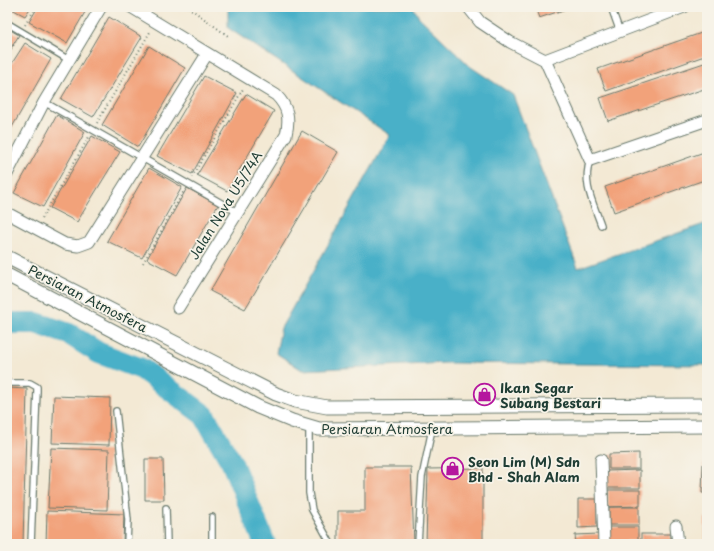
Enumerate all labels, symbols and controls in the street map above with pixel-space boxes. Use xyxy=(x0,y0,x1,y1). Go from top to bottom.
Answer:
street label: Jalan Nova U5/74A xyxy=(184,147,266,263)
street label: Persiaran Atmosfera xyxy=(25,260,151,336)
place label: Ikan Segar Subang Bestari xyxy=(500,378,601,412)
shop icon: Ikan Segar Subang Bestari xyxy=(471,381,497,407)
street label: Persiaran Atmosfera xyxy=(321,419,453,438)
place label: Seon Lim (M) Sdn Bhd - Shah Alam xyxy=(468,452,580,486)
shop icon: Seon Lim (M) Sdn Bhd - Shah Alam xyxy=(439,455,465,481)

